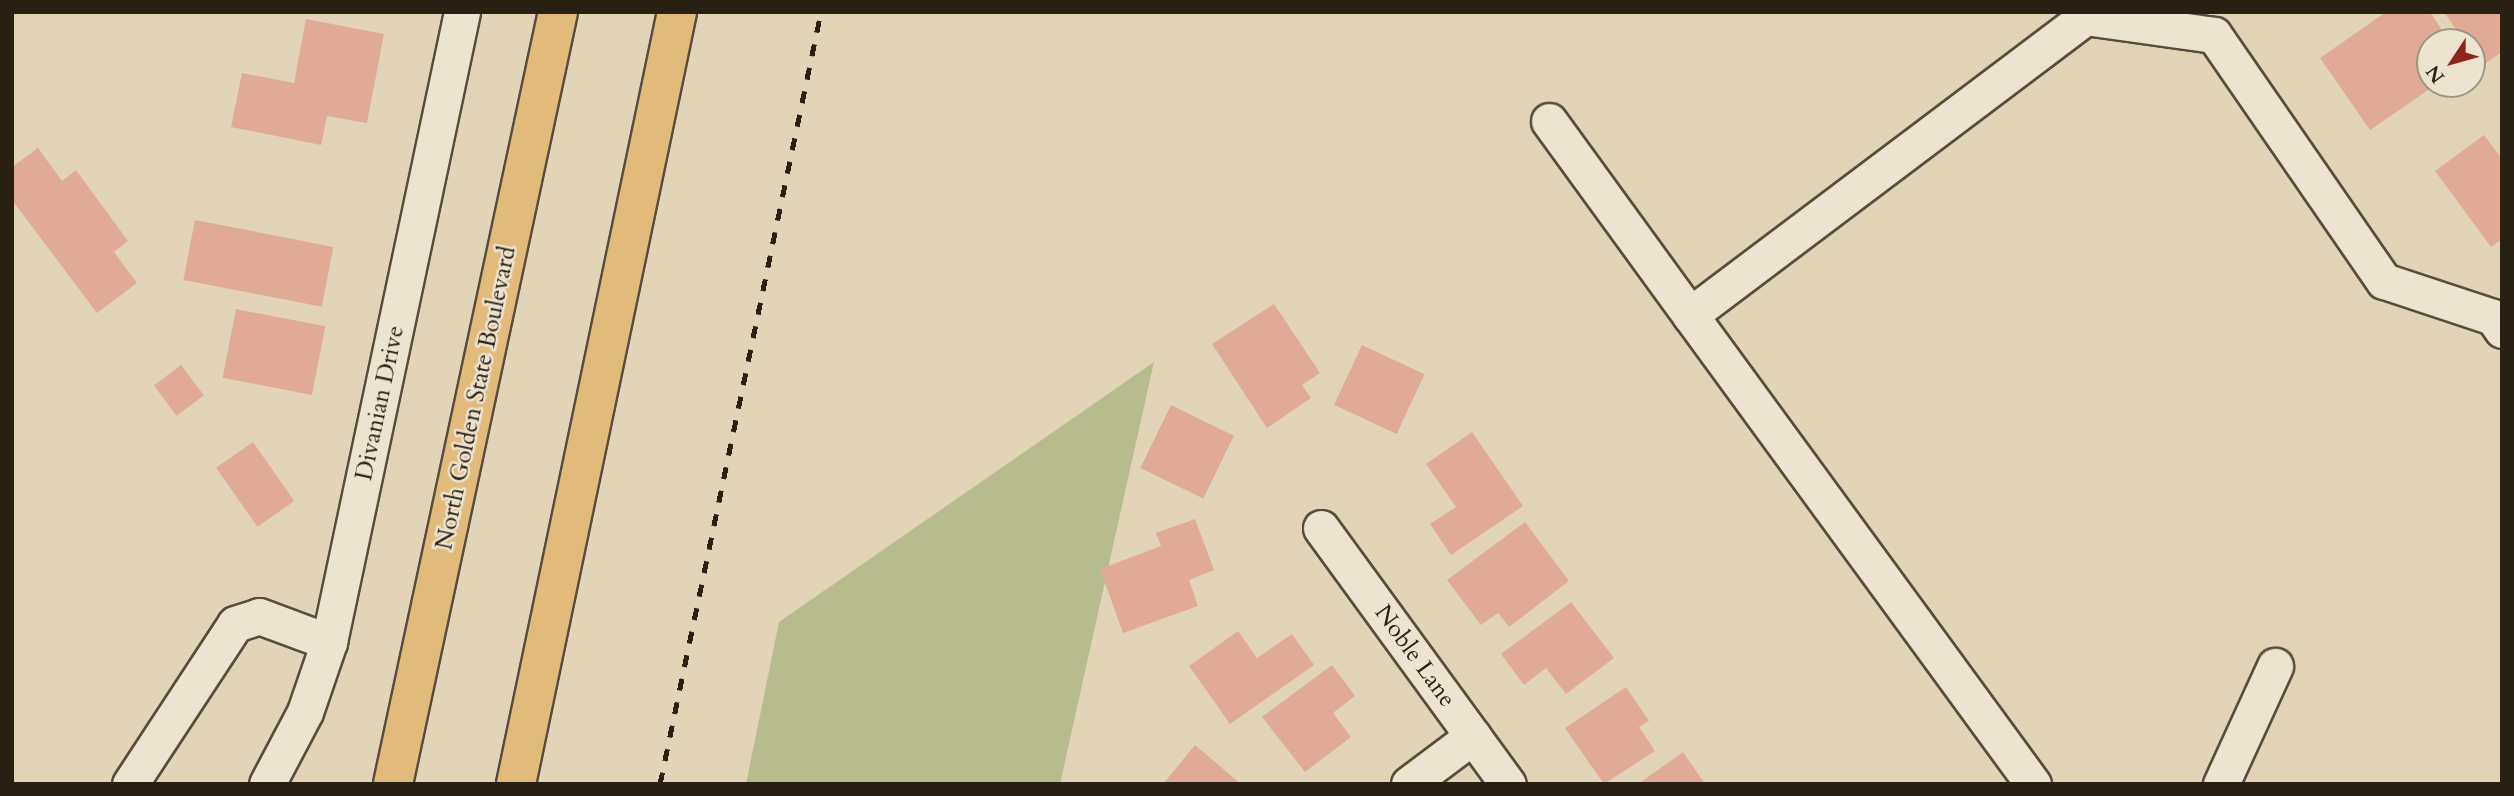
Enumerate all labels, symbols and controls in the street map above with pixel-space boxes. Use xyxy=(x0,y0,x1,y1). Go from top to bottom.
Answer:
north arrow xyxy=(2416,28,2486,98)
text: N xyxy=(2420,60,2451,88)
street label: North Golden State Boulevard xyxy=(430,244,522,552)
street label: Divanian Drive xyxy=(350,323,410,483)
street label: Noble Lane xyxy=(1368,599,1462,713)

